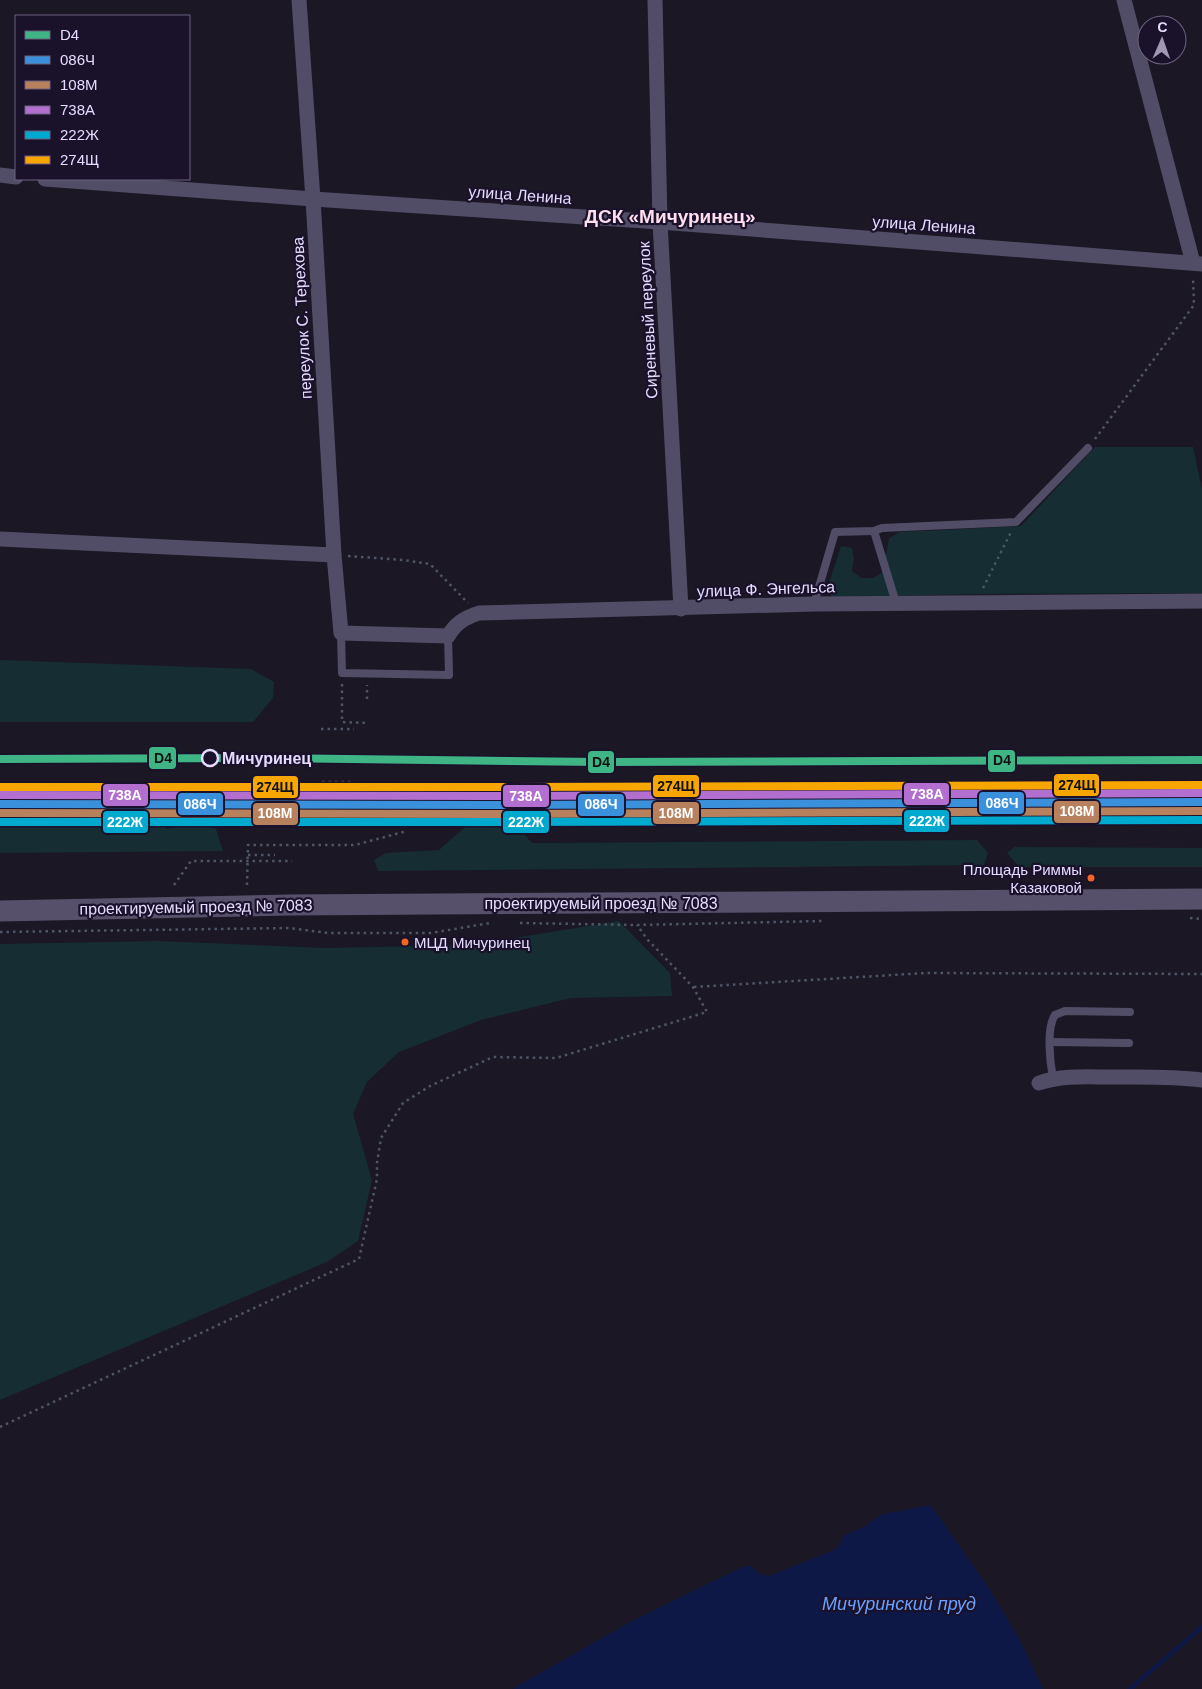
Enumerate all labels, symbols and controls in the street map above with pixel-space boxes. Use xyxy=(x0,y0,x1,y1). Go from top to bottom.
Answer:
legend xyxy=(15,15,190,180)
north arrow xyxy=(1137,15,1187,65)
text: С xyxy=(1157,19,1168,35)
text: D4 xyxy=(60,26,79,43)
text: 086Ч xyxy=(60,51,95,68)
text: 108М xyxy=(60,76,98,93)
text: 738А xyxy=(60,101,95,118)
text: 222Ж xyxy=(60,126,99,143)
text: 274Щ xyxy=(60,151,99,168)
street label: улица Ленина xyxy=(468,183,572,207)
district label: ДСК «Мичуринец» xyxy=(584,206,756,227)
street label: улица Ленина xyxy=(872,213,976,237)
street label: переулок С. Терехова xyxy=(289,236,315,399)
street label: Сиреневый переулок xyxy=(635,240,661,399)
street label: улица Ф. Энгельса xyxy=(697,578,835,600)
line badge: D4 xyxy=(148,746,177,770)
marker: Мичуринец xyxy=(201,749,219,767)
line badge: D4 xyxy=(987,749,1016,773)
text: D4 xyxy=(154,750,172,766)
place label: Мичуринец xyxy=(222,750,311,767)
line badge: D4 xyxy=(587,750,615,774)
text: D4 xyxy=(993,752,1011,768)
text: D4 xyxy=(592,754,610,770)
line badge: 274Щ xyxy=(1053,773,1100,797)
line badge: 274Щ xyxy=(652,774,700,798)
line badge: 274Щ xyxy=(252,775,299,799)
text: 274Щ xyxy=(1058,777,1097,793)
text: 274Щ xyxy=(657,778,696,794)
text: 274Щ xyxy=(256,779,295,795)
line badge: 738А xyxy=(903,782,950,806)
line badge: 738А xyxy=(102,783,149,807)
line badge: 738А xyxy=(502,784,550,808)
text: 738А xyxy=(910,786,944,802)
text: 738А xyxy=(108,787,142,803)
text: 738А xyxy=(509,788,543,804)
line badge: 086Ч xyxy=(978,791,1025,815)
line badge: 086Ч xyxy=(177,792,224,816)
line badge: 086Ч xyxy=(577,793,625,817)
text: 086Ч xyxy=(985,795,1019,811)
text: 086Ч xyxy=(183,796,217,812)
text: 086Ч xyxy=(584,796,618,812)
line badge: 108М xyxy=(1053,800,1100,824)
line badge: 108М xyxy=(652,801,700,825)
line badge: 108М xyxy=(252,802,299,826)
text: 108М xyxy=(1059,803,1095,819)
text: 108М xyxy=(257,805,293,821)
text: 108М xyxy=(658,805,694,821)
line badge: 222Ж xyxy=(903,809,950,833)
line badge: 222Ж xyxy=(102,810,149,834)
line badge: 222Ж xyxy=(502,810,550,834)
text: 222Ж xyxy=(909,813,945,829)
text: 222Ж xyxy=(107,814,143,830)
text: 222Ж xyxy=(508,814,544,830)
place label: Площадь Риммы Казаковой xyxy=(963,861,1082,896)
marker: Площадь Риммы Казаковой xyxy=(1086,873,1096,883)
street label: проектируемый проезд № 7083 xyxy=(484,895,718,912)
street label: проектируемый проезд № 7083 xyxy=(79,896,313,918)
place label: МЦД Мичуринец xyxy=(414,934,530,951)
marker: МЦД Мичуринец xyxy=(400,937,410,947)
water label: Мичуринский пруд xyxy=(822,1594,976,1614)

